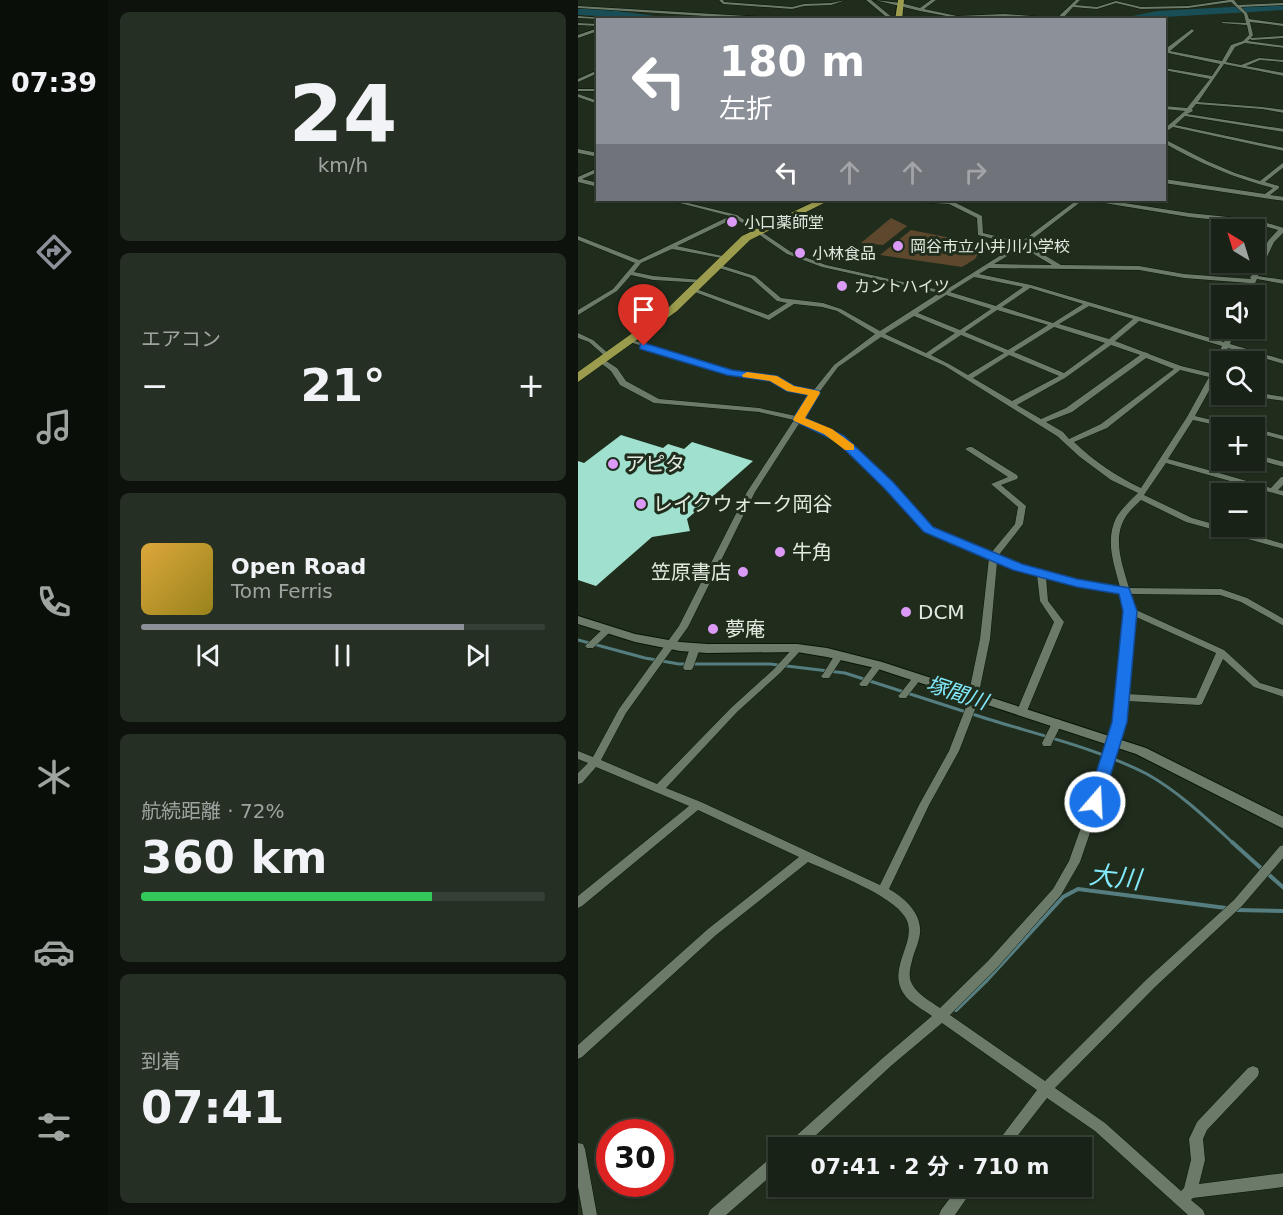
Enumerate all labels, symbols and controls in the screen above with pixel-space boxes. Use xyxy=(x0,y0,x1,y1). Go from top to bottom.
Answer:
text: 180 m xyxy=(719,37,865,86)
icon: left xyxy=(620,42,698,120)
text: 07:39 xyxy=(11,67,97,98)
text: 24 xyxy=(289,69,397,159)
text: 左折 xyxy=(719,93,773,124)
text: km/h xyxy=(318,153,368,177)
icon: left xyxy=(770,156,803,189)
icon: ahead xyxy=(833,156,866,189)
icon: ahead xyxy=(896,156,929,189)
icon: right xyxy=(959,156,992,189)
place label: 小口薬師堂 xyxy=(744,213,824,232)
marker: 小口薬師堂 xyxy=(725,215,739,229)
north arrow xyxy=(1211,219,1265,273)
map controls xyxy=(1211,219,1265,537)
icon: directions xyxy=(33,231,75,273)
place label: 岡谷市立小井川小学校 xyxy=(910,237,1070,256)
marker: 岡谷市立小井川小学校 xyxy=(891,239,905,253)
place label: 小林食品 xyxy=(812,244,876,263)
marker: 小林食品 xyxy=(793,246,807,260)
place label: カントハイツ xyxy=(854,277,950,296)
marker: カントハイツ xyxy=(835,279,849,293)
pin xyxy=(618,284,669,346)
button: sound xyxy=(1211,285,1265,339)
icon: arrive xyxy=(627,293,660,326)
text: エアコン xyxy=(141,327,221,351)
button: search xyxy=(1211,351,1265,405)
text: 21° xyxy=(300,359,386,412)
text: − xyxy=(141,366,169,405)
text: + xyxy=(517,366,545,405)
icon: music xyxy=(33,406,75,448)
button: + xyxy=(1211,417,1265,471)
place label: アピタ xyxy=(625,452,685,476)
marker: アピタ xyxy=(606,457,620,471)
button: − xyxy=(1211,483,1265,537)
place label: レイクウォーク岡谷 xyxy=(653,492,833,516)
marker: レイクウォーク岡谷 xyxy=(634,497,648,511)
place label: 牛角 xyxy=(792,540,832,564)
marker: 牛角 xyxy=(773,545,787,559)
text: Open Road xyxy=(231,554,366,579)
place label: 笠原書店 xyxy=(651,560,731,584)
marker: 笠原書店 xyxy=(736,565,750,579)
text: Tom Ferris xyxy=(231,579,333,603)
icon: phone xyxy=(33,581,75,623)
place label: DCM xyxy=(918,600,965,624)
marker: DCM xyxy=(899,605,913,619)
place label: 夢庵 xyxy=(725,617,765,641)
marker: 夢庵 xyxy=(706,622,720,636)
icon: previous xyxy=(192,639,225,672)
icon: pause xyxy=(326,639,359,672)
icon: next xyxy=(461,639,494,672)
water label: 塚間川 xyxy=(923,672,993,715)
icon: climate xyxy=(33,756,75,798)
position arrow xyxy=(1063,770,1127,834)
text: 航続距離 · 72% xyxy=(141,799,285,823)
text: 360 km xyxy=(141,831,327,884)
water label: 大川 xyxy=(1088,859,1145,895)
icon: car xyxy=(33,931,75,973)
text: 到着 xyxy=(141,1049,181,1073)
text: 07:41 xyxy=(141,1081,284,1134)
icon: filters xyxy=(33,1106,75,1148)
speed limit sign: 30 xyxy=(596,1119,674,1197)
text: 07:41 · 2 分 · 710 m xyxy=(811,1154,1049,1179)

